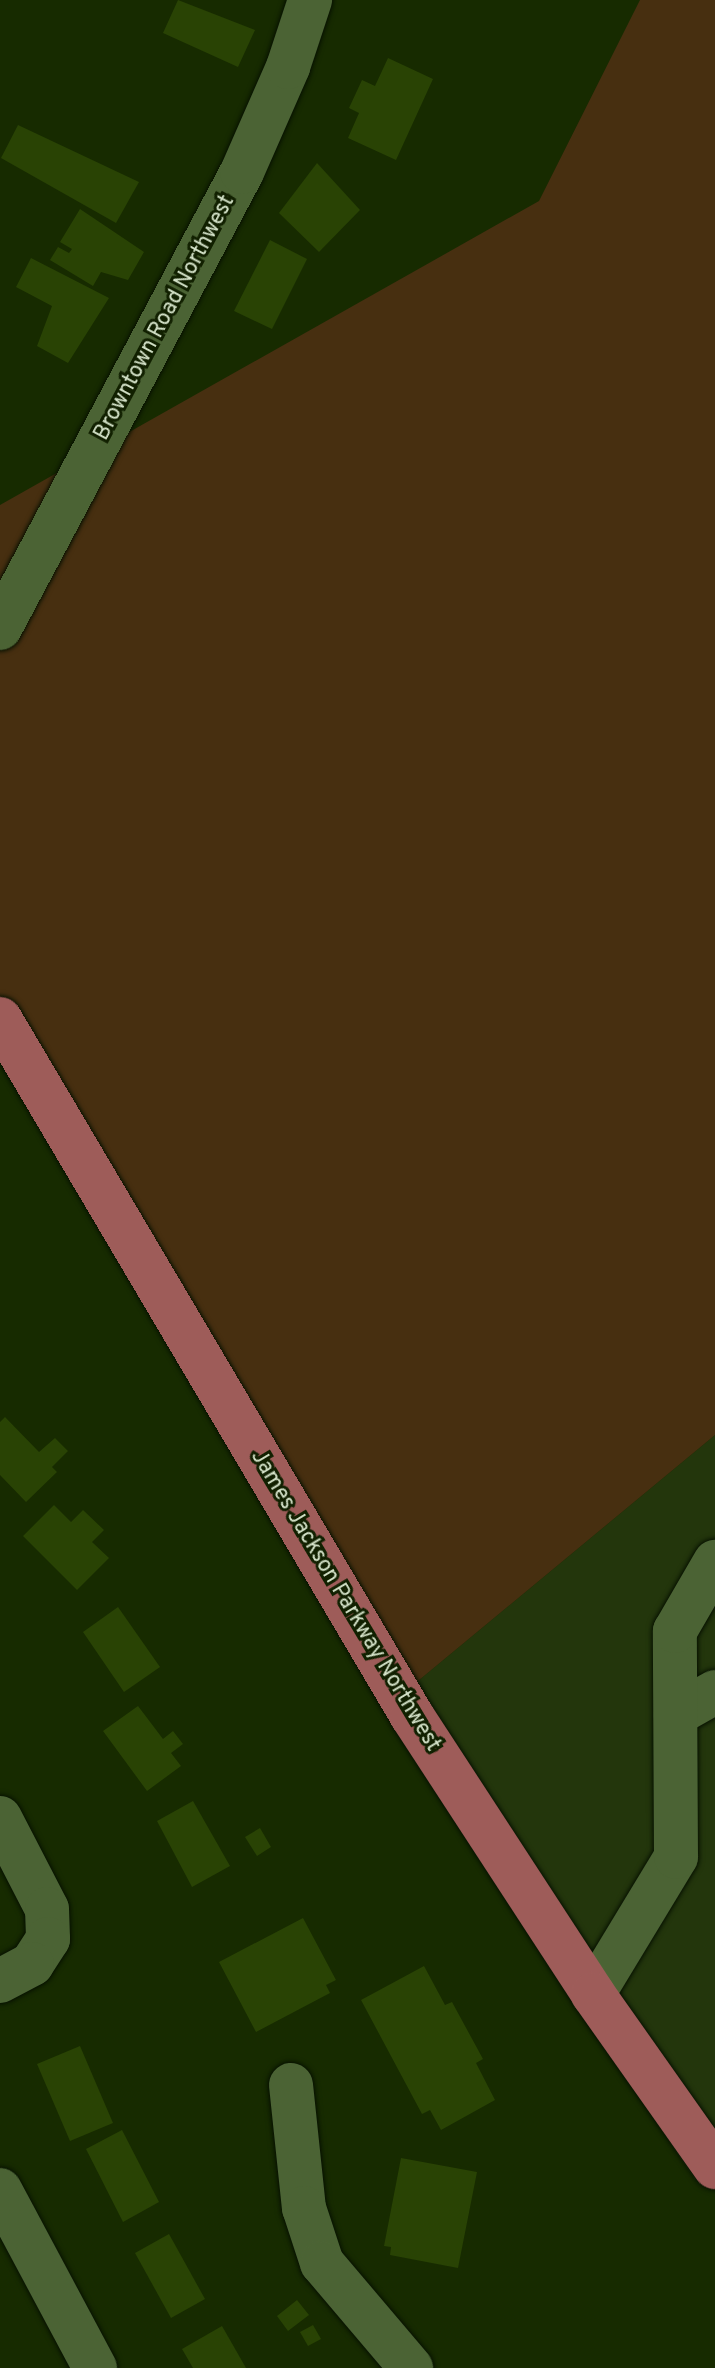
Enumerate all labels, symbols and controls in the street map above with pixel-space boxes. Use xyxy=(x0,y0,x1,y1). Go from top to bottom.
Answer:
street label: Browntown Road Northwest xyxy=(89,191,241,445)
street label: James Jackson Parkway Northwest xyxy=(244,1445,446,1757)

